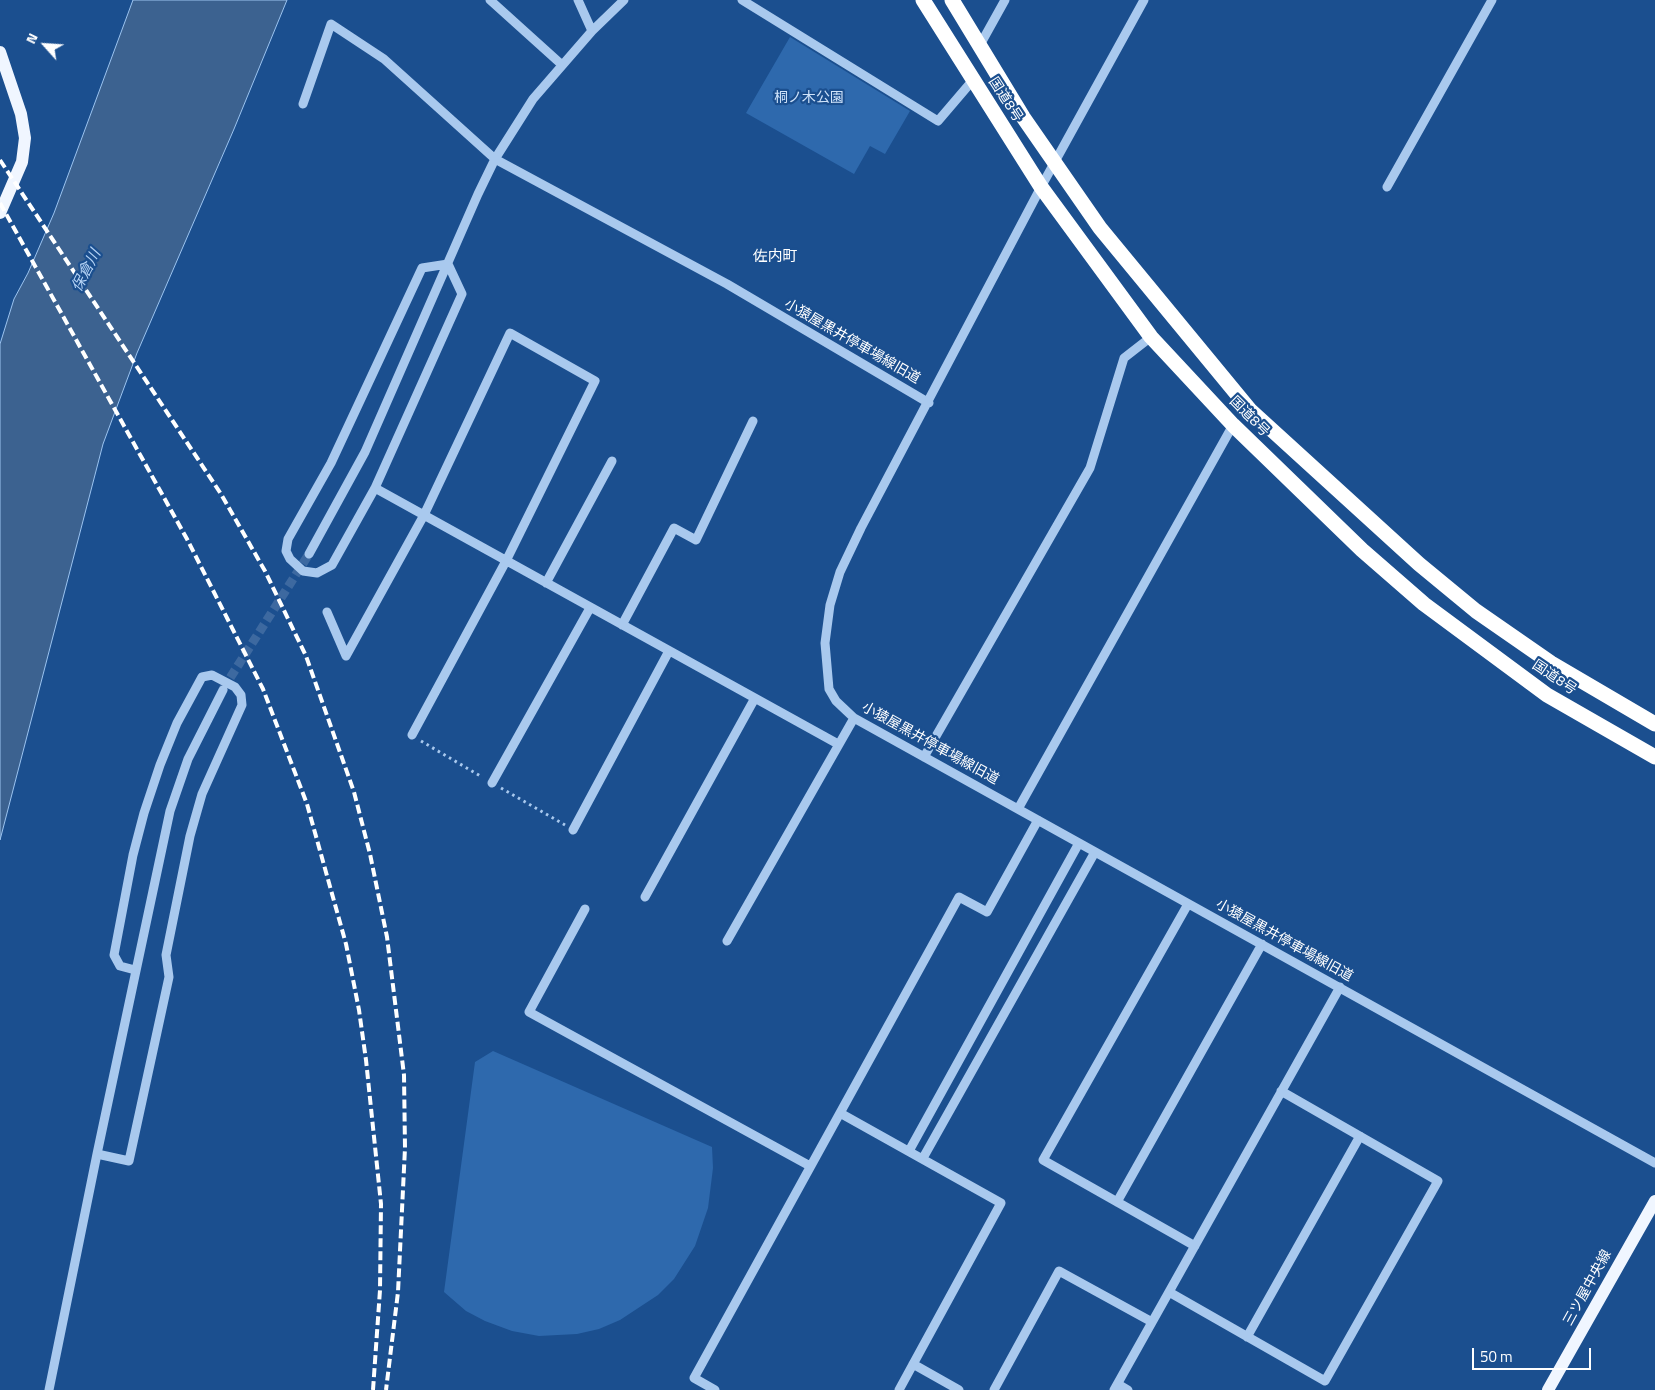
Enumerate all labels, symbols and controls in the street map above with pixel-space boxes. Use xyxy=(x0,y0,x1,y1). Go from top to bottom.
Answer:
north arrow xyxy=(20,20,70,70)
text: N xyxy=(20,29,43,47)
street label: 国道8号 xyxy=(984,75,1026,125)
park label: 桐ノ木公園 xyxy=(774,91,844,107)
water label: 保倉川 xyxy=(69,247,105,295)
district label: 佐内町 xyxy=(753,248,797,266)
street label: 小猿屋黒井停車場線旧道 xyxy=(781,296,923,388)
street label: 国道8号 xyxy=(1225,393,1273,441)
street label: 国道8号 xyxy=(1529,657,1579,699)
street label: 小猿屋黒井停車場線旧道 xyxy=(859,699,1001,789)
street label: 小猿屋黒井停車場線旧道 xyxy=(1213,896,1355,986)
street label: 三ツ屋中央線 xyxy=(1560,1247,1616,1329)
scale bar xyxy=(1475,1338,1594,1370)
text: 50 m xyxy=(1480,1345,1513,1368)

